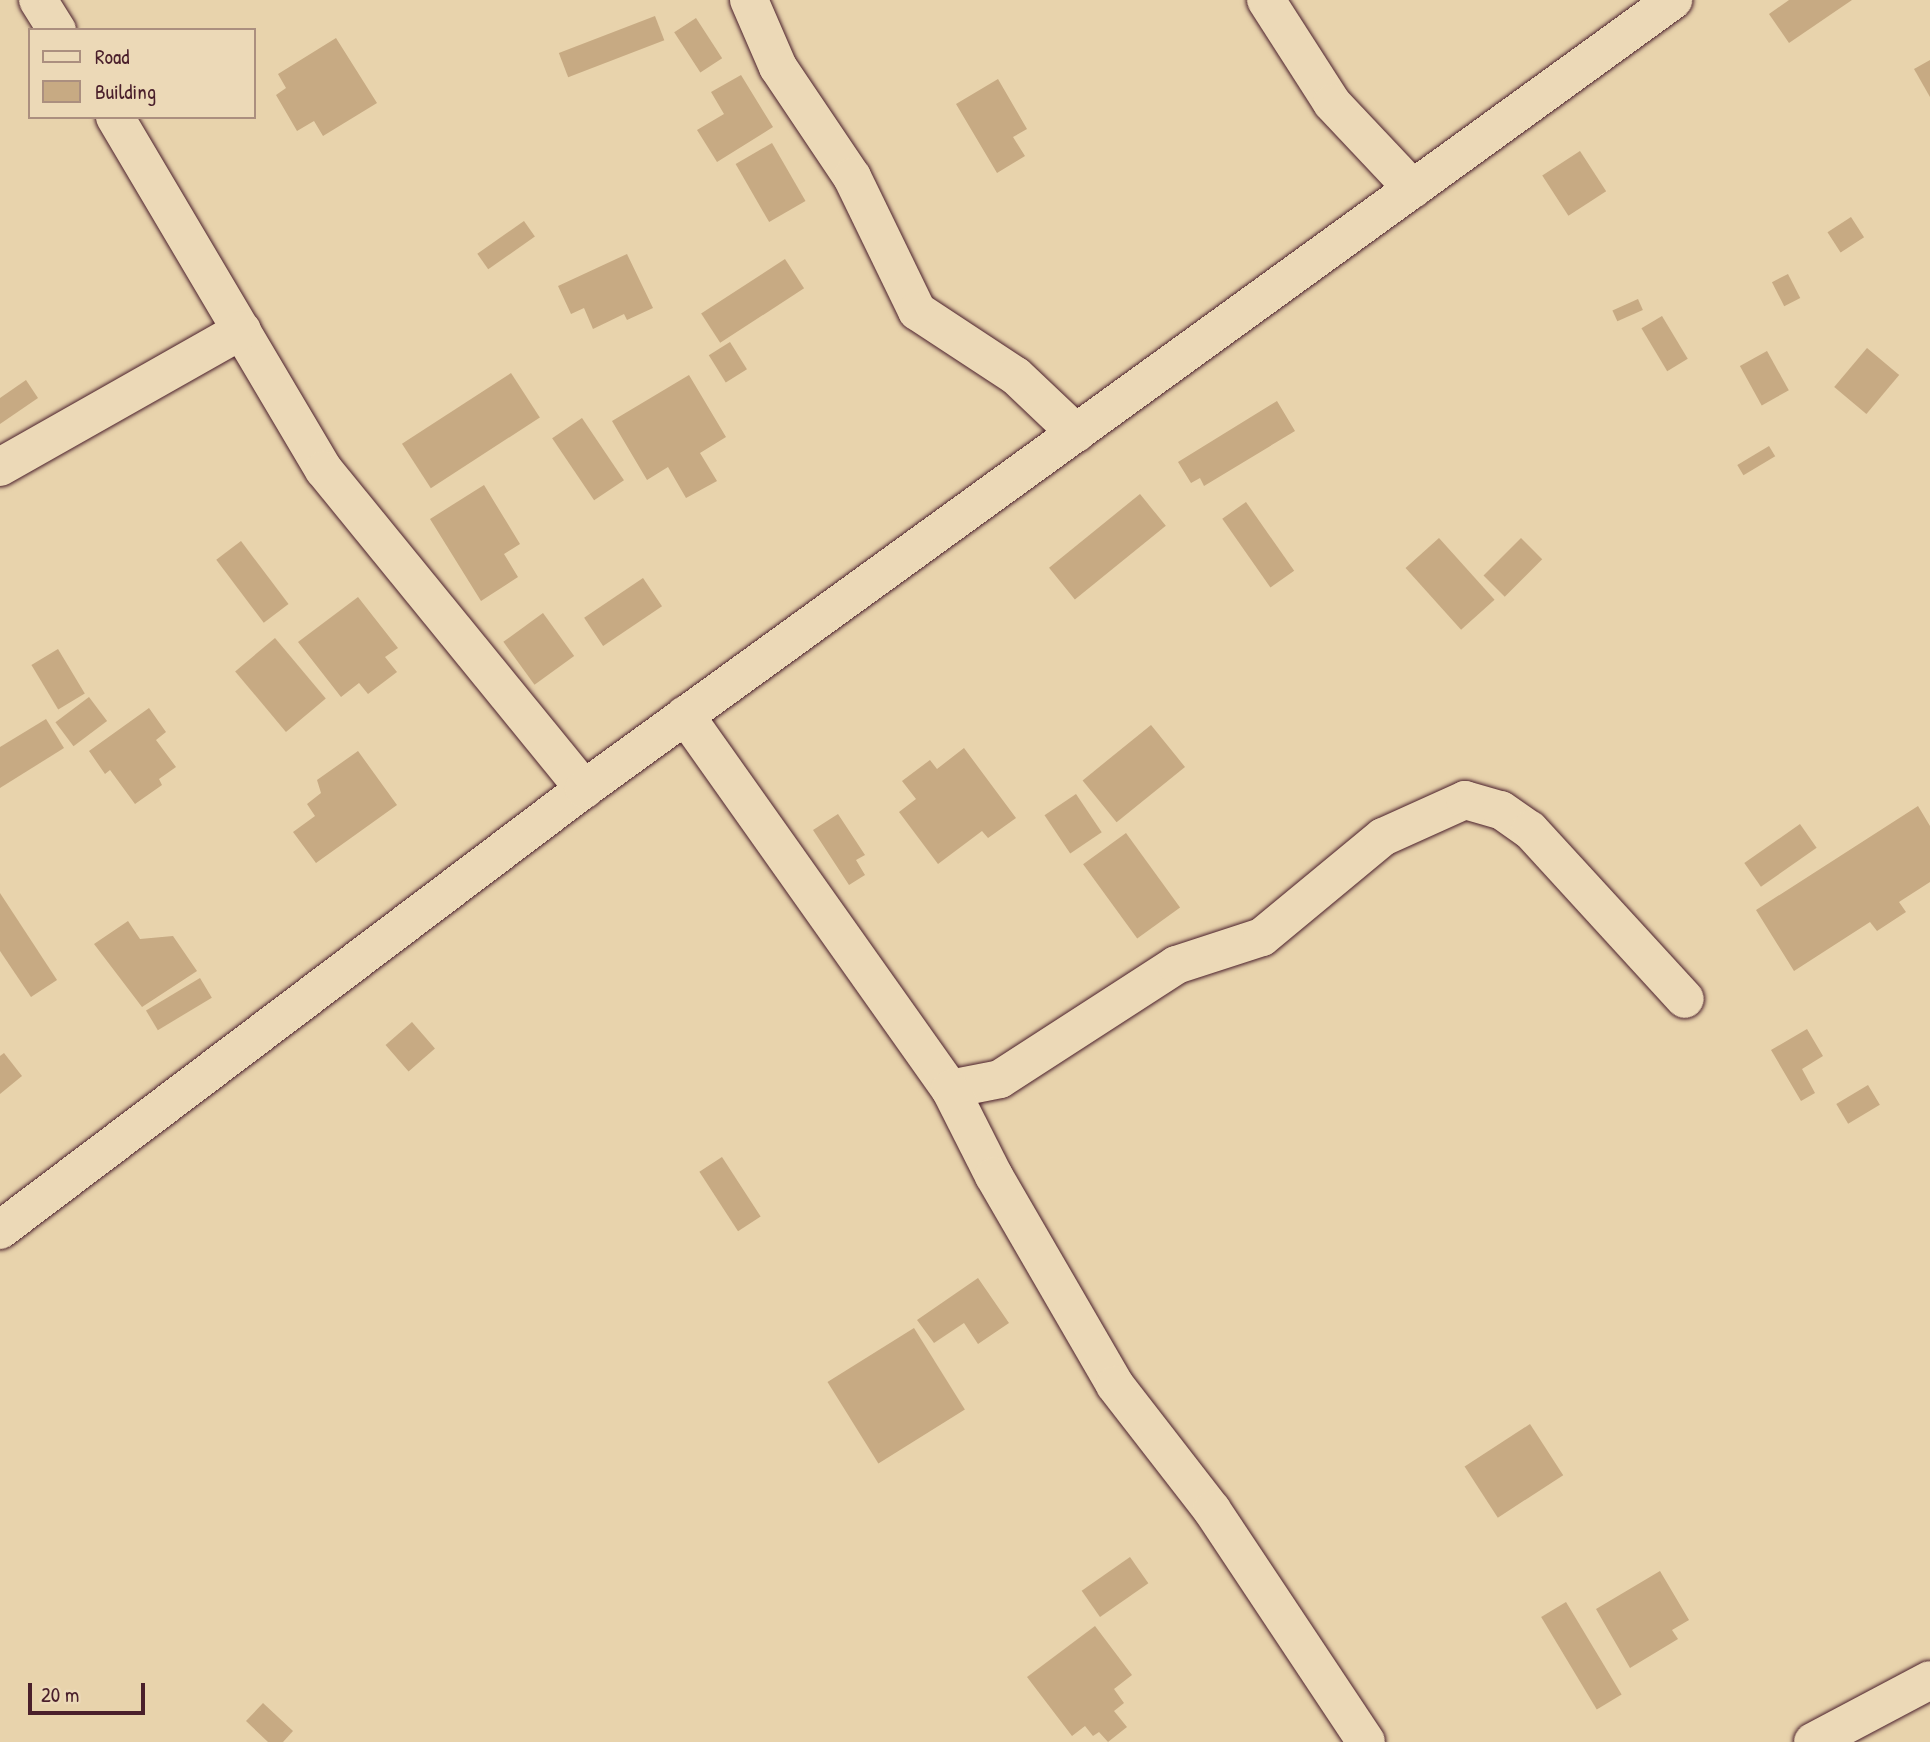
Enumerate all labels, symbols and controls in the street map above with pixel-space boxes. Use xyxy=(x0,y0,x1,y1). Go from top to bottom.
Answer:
legend xyxy=(28,28,256,119)
text: Road xyxy=(95,42,129,71)
text: Building xyxy=(95,77,156,106)
scale bar xyxy=(32,1668,149,1712)
text: 20 m xyxy=(41,1680,79,1709)

